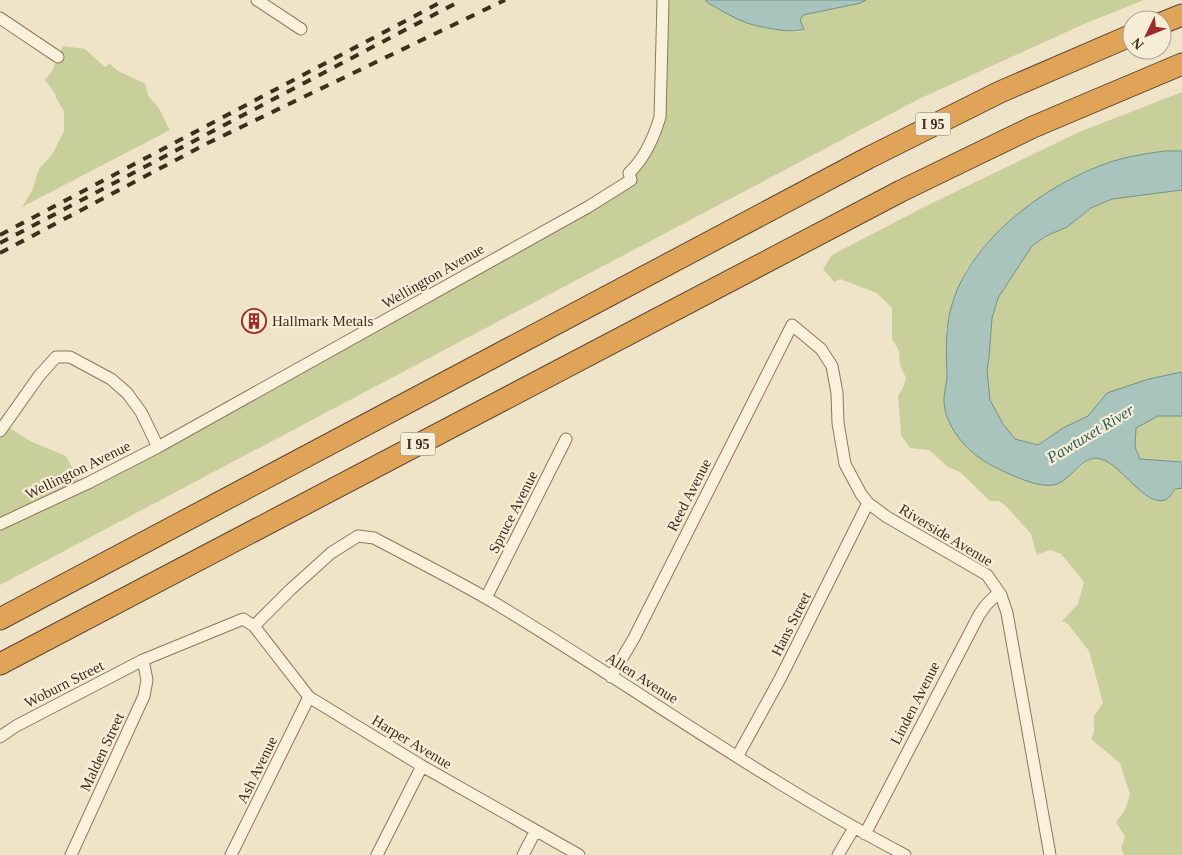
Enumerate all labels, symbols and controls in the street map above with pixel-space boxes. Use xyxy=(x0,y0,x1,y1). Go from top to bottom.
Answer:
north arrow xyxy=(1122,10,1172,60)
text: N xyxy=(1129,35,1147,52)
road number: I 95 xyxy=(916,112,950,136)
street label: Wellington Avenue xyxy=(379,240,487,312)
building icon: Hallmark Metals xyxy=(241,308,267,334)
place label: Hallmark Metals xyxy=(272,313,373,329)
water label: Pawtuxet River xyxy=(1043,400,1137,467)
road number: I 95 xyxy=(400,432,436,456)
street label: Wellington Avenue xyxy=(23,438,133,502)
street label: Reed Avenue xyxy=(664,456,714,534)
street label: Spruce Avenue xyxy=(485,468,541,556)
street label: Riverside Avenue xyxy=(896,501,996,569)
street label: Hans Street xyxy=(768,589,814,659)
street label: Allen Avenue xyxy=(603,650,681,707)
street label: Woburn Street xyxy=(22,657,107,711)
street label: Linden Avenue xyxy=(887,659,943,747)
street label: Malden Street xyxy=(77,710,127,794)
street label: Harper Avenue xyxy=(369,712,455,772)
street label: Ash Avenue xyxy=(234,734,280,806)

